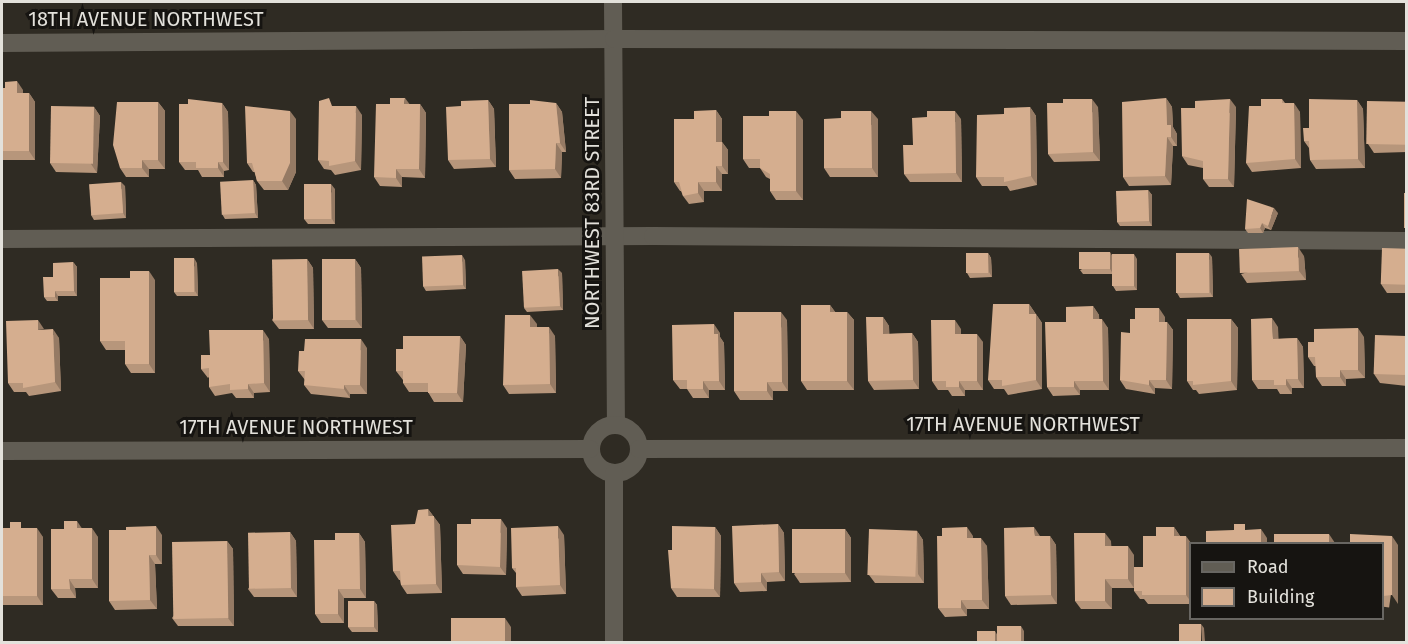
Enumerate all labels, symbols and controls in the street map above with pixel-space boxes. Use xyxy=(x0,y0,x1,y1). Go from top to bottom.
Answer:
street label: 18TH AVENUE NORTHWEST xyxy=(28,7,264,31)
street label: NORTHWEST 83RD STREET xyxy=(580,97,604,329)
street label: 17TH AVENUE NORTHWEST xyxy=(906,412,1140,436)
street label: 17TH AVENUE NORTHWEST xyxy=(179,415,413,439)
legend xyxy=(1189,542,1384,620)
text: Road xyxy=(1247,556,1289,578)
text: Building xyxy=(1247,586,1314,608)

